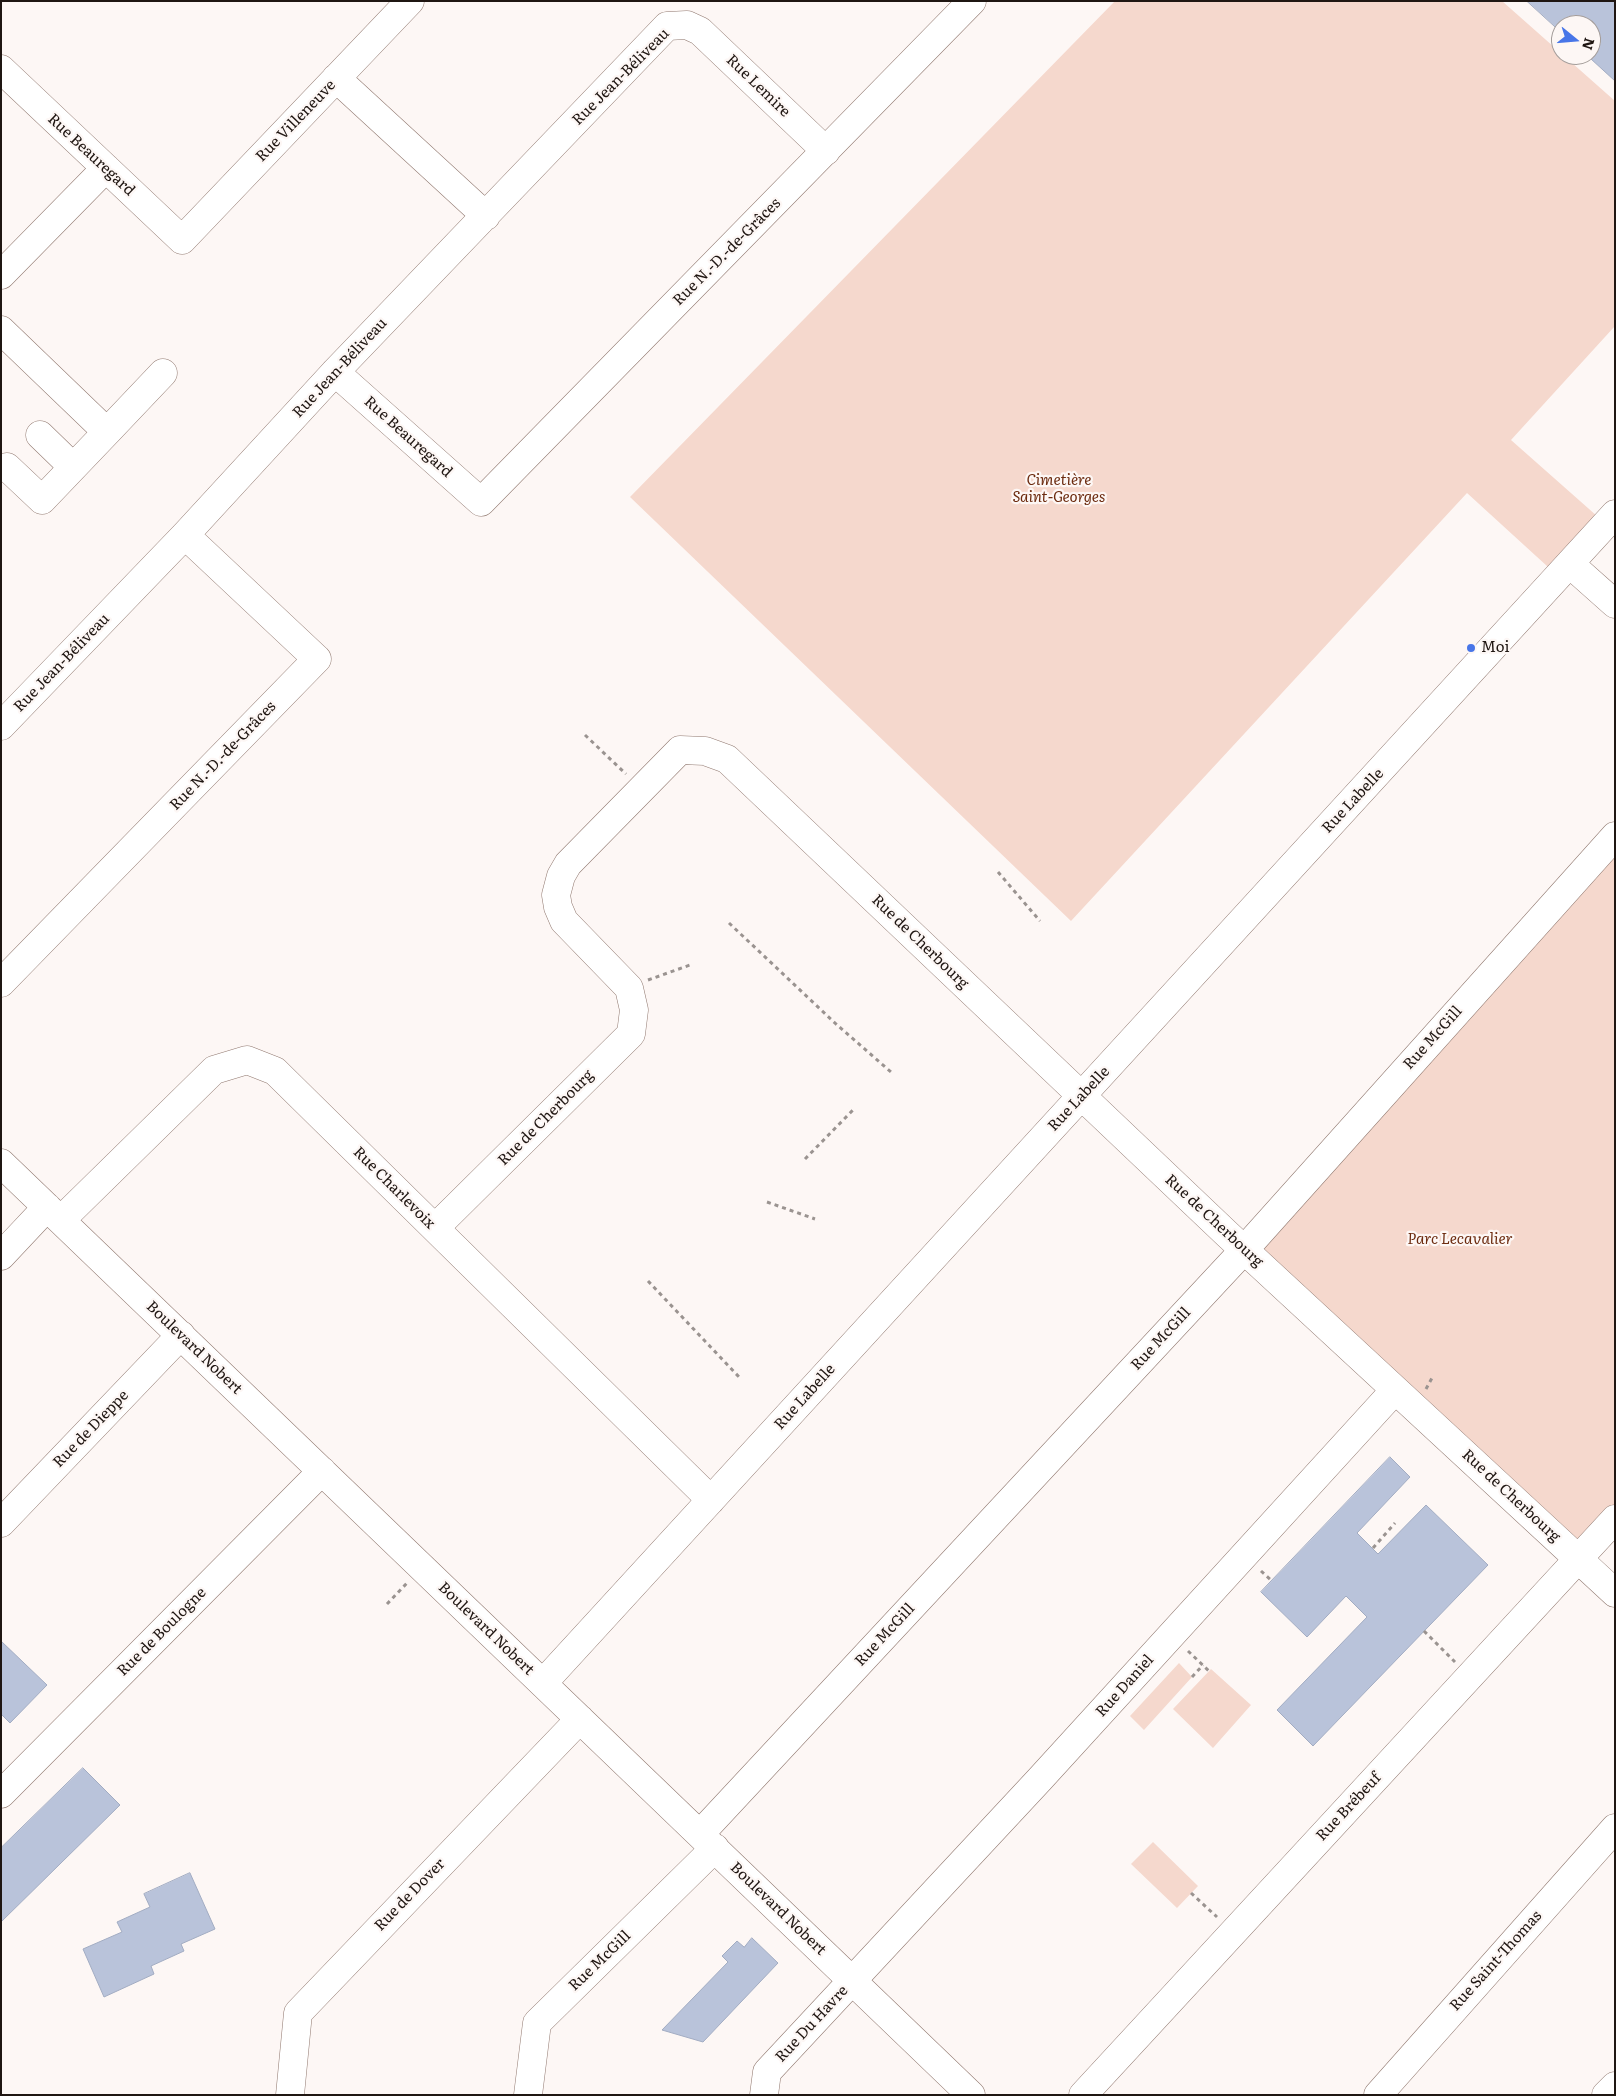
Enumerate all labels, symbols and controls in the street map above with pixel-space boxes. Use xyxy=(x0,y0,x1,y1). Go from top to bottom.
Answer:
north arrow xyxy=(1551,15,1601,65)
street label: Rue Jean-Béliveau xyxy=(569,25,673,129)
text: N xyxy=(1578,36,1601,53)
street label: Rue Lemire xyxy=(722,51,794,121)
street label: Rue Villeneuve xyxy=(252,76,340,166)
street label: Rue Beauregard xyxy=(44,110,138,200)
street label: Rue N.-D.-de-Grâces xyxy=(670,195,784,309)
street label: Rue Jean-Béliveau xyxy=(289,314,391,422)
street label: Rue Beauregard xyxy=(360,393,456,481)
park label: Cimetière Saint-Georges xyxy=(1013,472,1105,507)
street label: Rue Jean-Béliveau xyxy=(10,610,114,716)
place label: Moi xyxy=(1481,639,1510,657)
marker: Moi xyxy=(1465,642,1477,654)
street label: Rue N.-D.-de-Grâces xyxy=(166,698,280,814)
street label: Rue Labelle xyxy=(1318,765,1388,837)
street label: Rue de Cherbourg xyxy=(868,891,972,993)
street label: Rue McGill xyxy=(1400,1003,1466,1073)
street label: Rue Labelle xyxy=(1044,1063,1114,1135)
street label: Rue de Cherbourg xyxy=(494,1066,598,1170)
street label: Rue Charlevoix xyxy=(349,1143,439,1233)
street label: Rue de Cherbourg xyxy=(1161,1171,1267,1271)
park label: Parc Lecavalier xyxy=(1407,1231,1513,1249)
street label: Boulevard Nobert xyxy=(142,1298,246,1398)
street label: Rue McGill xyxy=(1127,1304,1195,1374)
street label: Rue Labelle xyxy=(771,1360,839,1434)
street label: Rue de Dieppe xyxy=(50,1387,132,1471)
street label: Rue de Cherbourg xyxy=(1458,1446,1564,1546)
street label: Boulevard Nobert xyxy=(434,1579,538,1679)
street label: Rue de Boulogne xyxy=(114,1584,210,1680)
street label: Rue McGill xyxy=(851,1600,919,1670)
street label: Rue Daniel xyxy=(1092,1651,1158,1721)
street label: Rue Brébeuf xyxy=(1313,1769,1385,1845)
street label: Rue de Dover xyxy=(371,1855,449,1935)
street label: Boulevard Nobert xyxy=(726,1859,830,1959)
street label: Rue Saint-Thomas xyxy=(1446,1907,1546,2015)
street label: Rue McGill xyxy=(565,1927,635,1995)
street label: Rue Du Havre xyxy=(772,1982,852,2066)

